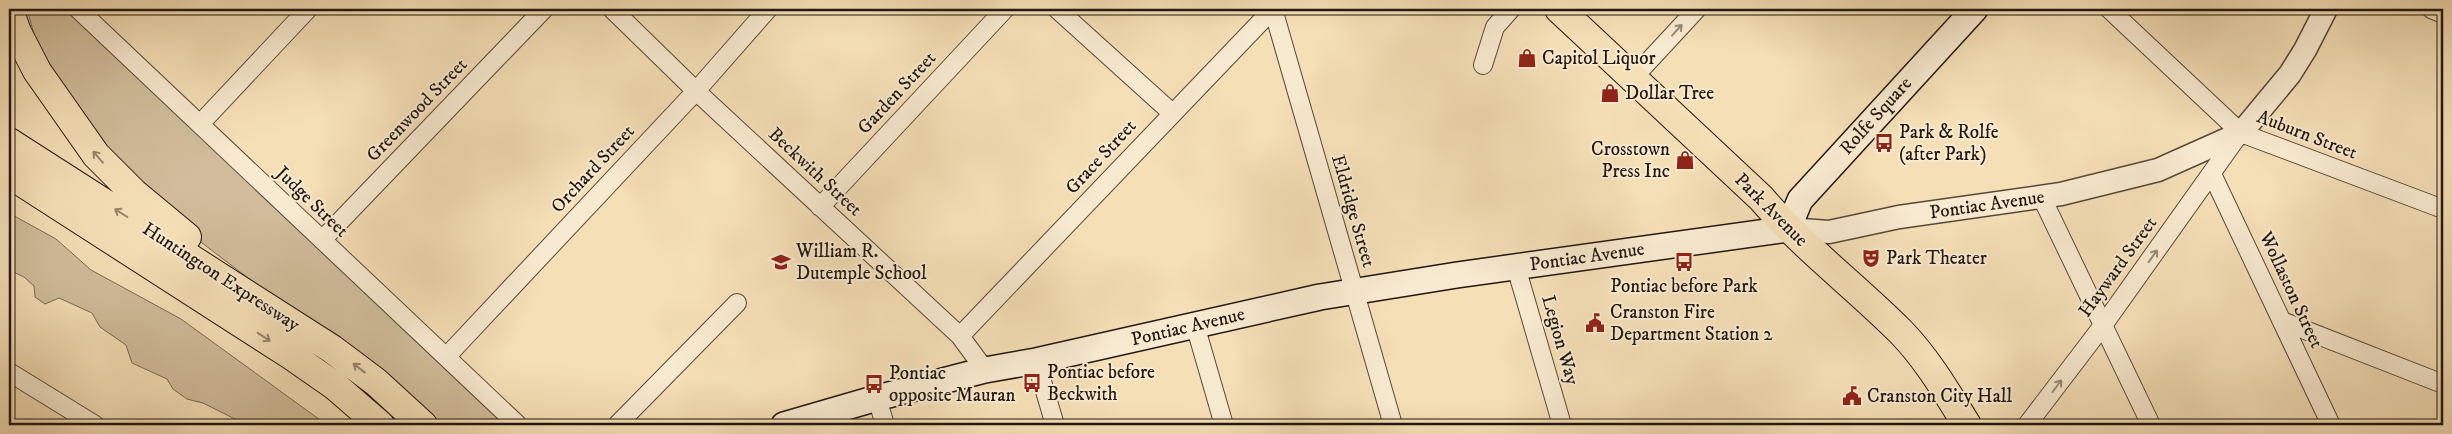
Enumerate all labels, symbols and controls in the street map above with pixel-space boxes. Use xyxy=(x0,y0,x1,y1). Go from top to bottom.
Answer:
one-way arrow xyxy=(1671,24,1683,37)
street label: Garden Street xyxy=(853,47,941,139)
shop icon: Capitol Liquor xyxy=(1516,47,1538,69)
place label: Capitol Liquor xyxy=(1542,47,1656,71)
street label: Greenwood Street xyxy=(362,53,472,167)
street label: Rolfe Square xyxy=(1835,72,1918,160)
shop icon: Dollar Tree xyxy=(1599,82,1621,104)
place label: Dollar Tree xyxy=(1625,82,1714,105)
street label: Auburn Street xyxy=(2254,105,2360,165)
street label: Grace Street xyxy=(1061,115,1141,199)
street label: Orchard Street xyxy=(546,120,640,218)
place label: Park & Rolfe (after Park) xyxy=(1899,121,1999,166)
street label: Beckwith Street xyxy=(763,123,867,221)
bus stop icon: Park & Rolfe (after Park) xyxy=(1873,132,1895,154)
place label: Crosstown Press Inc xyxy=(1591,138,1670,183)
shop icon: Crosstown Press Inc xyxy=(1674,149,1696,171)
one-way arrow xyxy=(93,151,104,164)
street label: Eldridge Street xyxy=(1326,152,1380,270)
street label: Judge Street xyxy=(269,160,353,242)
street label: Park Avenue xyxy=(1730,169,1813,252)
street label: Pontiac Avenue xyxy=(1928,186,2046,224)
one-way arrow xyxy=(115,208,129,218)
street label: Hayward Street xyxy=(2074,212,2162,322)
street label: Huntington Expressway xyxy=(138,217,305,337)
street label: Wollaston Street xyxy=(2254,227,2328,352)
street label: Pontiac Avenue xyxy=(1528,238,1646,276)
place label: William R. Dutemple School xyxy=(795,240,927,285)
theatre icon: Park Theater xyxy=(1860,247,1882,269)
place label: Park Theater xyxy=(1886,247,1987,270)
one-way arrow xyxy=(2148,249,2158,263)
school or university icon: William R. Dutemple School xyxy=(770,251,792,273)
bus stop icon: Pontiac before Park xyxy=(1673,251,1695,273)
place label: Pontiac before Park xyxy=(1610,275,1758,298)
street label: Legion Way xyxy=(1536,293,1584,388)
place label: Cranston Fire Department Station 2 xyxy=(1610,301,1773,346)
street label: Pontiac Avenue xyxy=(1129,303,1247,351)
public building icon: Cranston Fire Department Station 2 xyxy=(1584,312,1606,334)
one-way arrow xyxy=(257,332,271,342)
place label: Pontiac before Beckwith xyxy=(1047,361,1155,406)
place label: Pontiac opposite Mauran xyxy=(889,362,1016,407)
one-way arrow xyxy=(352,363,365,374)
bus stop icon: Pontiac before Beckwith xyxy=(1021,372,1043,394)
bus stop icon: Pontiac opposite Mauran xyxy=(863,373,885,395)
one-way arrow xyxy=(2051,380,2062,393)
public building icon: Cranston City Hall xyxy=(1841,385,1863,407)
place label: Cranston City Hall xyxy=(1867,385,2013,408)

